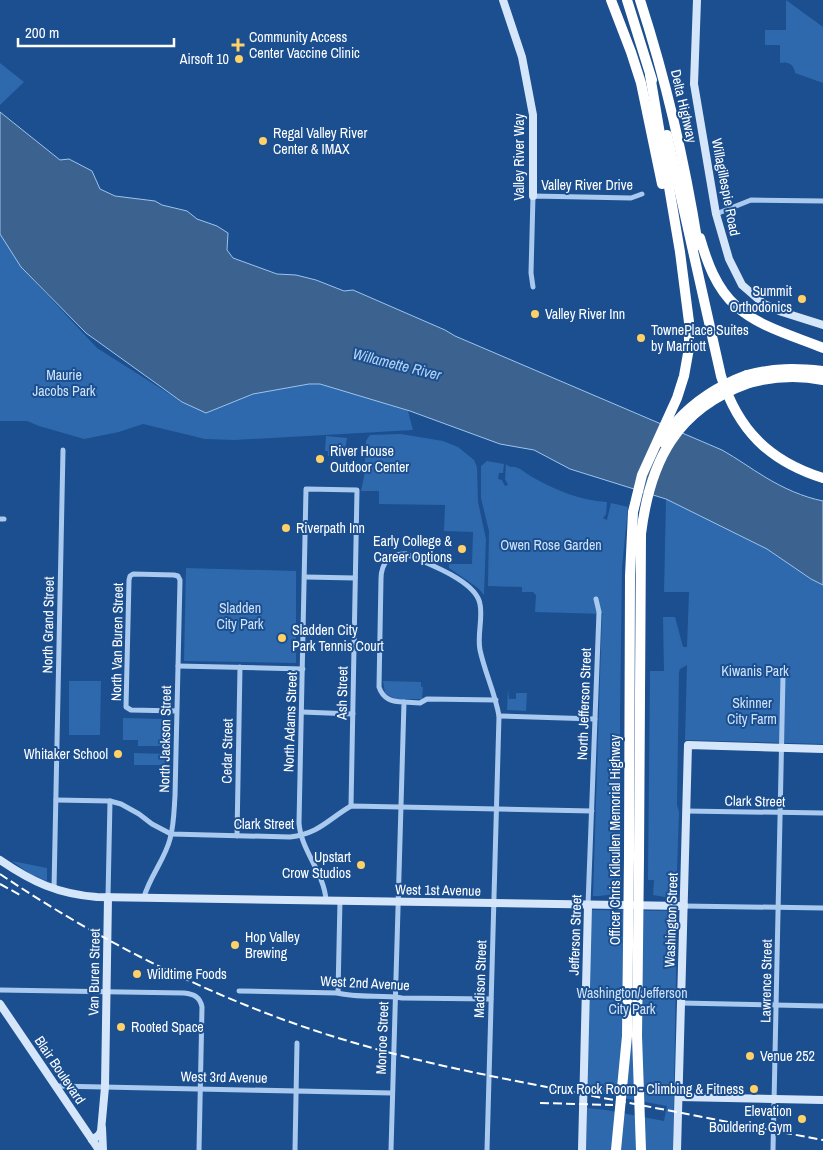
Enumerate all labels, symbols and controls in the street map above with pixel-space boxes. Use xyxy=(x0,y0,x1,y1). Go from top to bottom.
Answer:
scale bar xyxy=(18,15,174,47)
text: 200 m xyxy=(25,22,59,43)
place label: Community Access Center Vaccine Clinic xyxy=(249,28,360,62)
marker: Community Access Center Vaccine Clinic xyxy=(231,38,245,52)
place label: Airsoft 10 xyxy=(179,50,229,68)
marker: Airsoft 10 xyxy=(233,53,245,65)
street label: Delta Highway xyxy=(667,68,701,145)
street label: Valley River Way xyxy=(510,113,528,200)
place label: Regal Valley River Center & IMAX xyxy=(273,124,367,158)
marker: Regal Valley River Center & IMAX xyxy=(257,135,269,147)
street label: Willagillespie Road xyxy=(708,137,744,237)
street label: Valley River Drive xyxy=(541,176,633,194)
place label: Summit Orthodonics xyxy=(729,282,792,316)
marker: Summit Orthodonics xyxy=(796,293,808,305)
place label: Valley River Inn xyxy=(545,305,625,323)
marker: Valley River Inn xyxy=(529,308,541,320)
place label: TownePlace Suites by Marriott xyxy=(651,321,749,355)
marker: TownePlace Suites by Marriott xyxy=(635,332,647,344)
water label: Willamette River xyxy=(350,343,444,385)
park label: Maurie Jacobs Park xyxy=(32,366,96,400)
place label: River House Outdoor Center xyxy=(330,442,409,476)
marker: River House Outdoor Center xyxy=(314,453,326,465)
place label: Riverpath Inn xyxy=(296,519,365,537)
marker: Riverpath Inn xyxy=(280,522,292,534)
place label: Early College & Career Options xyxy=(373,532,452,566)
park label: Owen Rose Garden xyxy=(500,536,602,554)
marker: Early College & Career Options xyxy=(456,543,468,555)
street label: North Grand Street xyxy=(38,576,58,674)
street label: North Van Buren Street xyxy=(107,583,127,701)
park label: Sladden City Park xyxy=(216,599,264,633)
place label: Sladden City Park Tennis Court xyxy=(292,621,384,655)
marker: Sladden City Park Tennis Court xyxy=(276,632,288,644)
street label: North Jefferson Street xyxy=(573,648,595,760)
park label: Kiwanis Park xyxy=(721,662,789,680)
street label: Ash Street xyxy=(333,666,351,721)
street label: North Adams Street xyxy=(279,672,301,772)
street label: North Jackson Street xyxy=(155,685,175,793)
park label: Skinner City Farm xyxy=(727,694,777,728)
street label: Cedar Street xyxy=(217,718,237,784)
street label: Officer Chris Kilcullen Memorial Highway xyxy=(606,735,624,945)
place label: Whitaker School xyxy=(24,745,108,763)
marker: Whitaker School xyxy=(112,748,124,760)
street label: Clark Street xyxy=(725,791,785,811)
street label: Clark Street xyxy=(234,815,294,833)
place label: Upstart Crow Studios xyxy=(282,848,351,882)
marker: Upstart Crow Studios xyxy=(355,859,367,871)
street label: Washington Street xyxy=(660,872,682,968)
street label: West 1st Avenue xyxy=(395,880,481,900)
street label: Jefferson Street xyxy=(565,894,585,976)
street label: Van Buren Street xyxy=(84,928,104,1016)
place label: Hop Valley Brewing xyxy=(245,928,300,962)
marker: Hop Valley Brewing xyxy=(229,939,241,951)
street label: Lawrence Street xyxy=(756,939,776,1023)
street label: Madison Street xyxy=(470,940,490,1018)
place label: Wildtime Foods xyxy=(147,965,227,983)
marker: Wildtime Foods xyxy=(131,968,143,980)
street label: West 2nd Avenue xyxy=(320,972,410,994)
park label: Washington/Jefferson City Park xyxy=(576,984,688,1018)
street label: Monroe Street xyxy=(372,1001,392,1075)
place label: Rooted Space xyxy=(131,1018,204,1036)
marker: Rooted Space xyxy=(115,1021,127,1033)
street label: Blair Boulevard xyxy=(31,1032,89,1108)
place label: Venue 252 xyxy=(760,1047,815,1065)
marker: Venue 252 xyxy=(744,1050,756,1062)
street label: West 3rd Avenue xyxy=(180,1067,268,1087)
place label: Crux Rock Room - Climbing & Fitness xyxy=(549,1080,744,1098)
marker: Crux Rock Room - Climbing & Fitness xyxy=(748,1083,760,1095)
place label: Elevation Bouldering Gym xyxy=(709,1102,792,1136)
marker: Elevation Bouldering Gym xyxy=(796,1113,808,1125)

